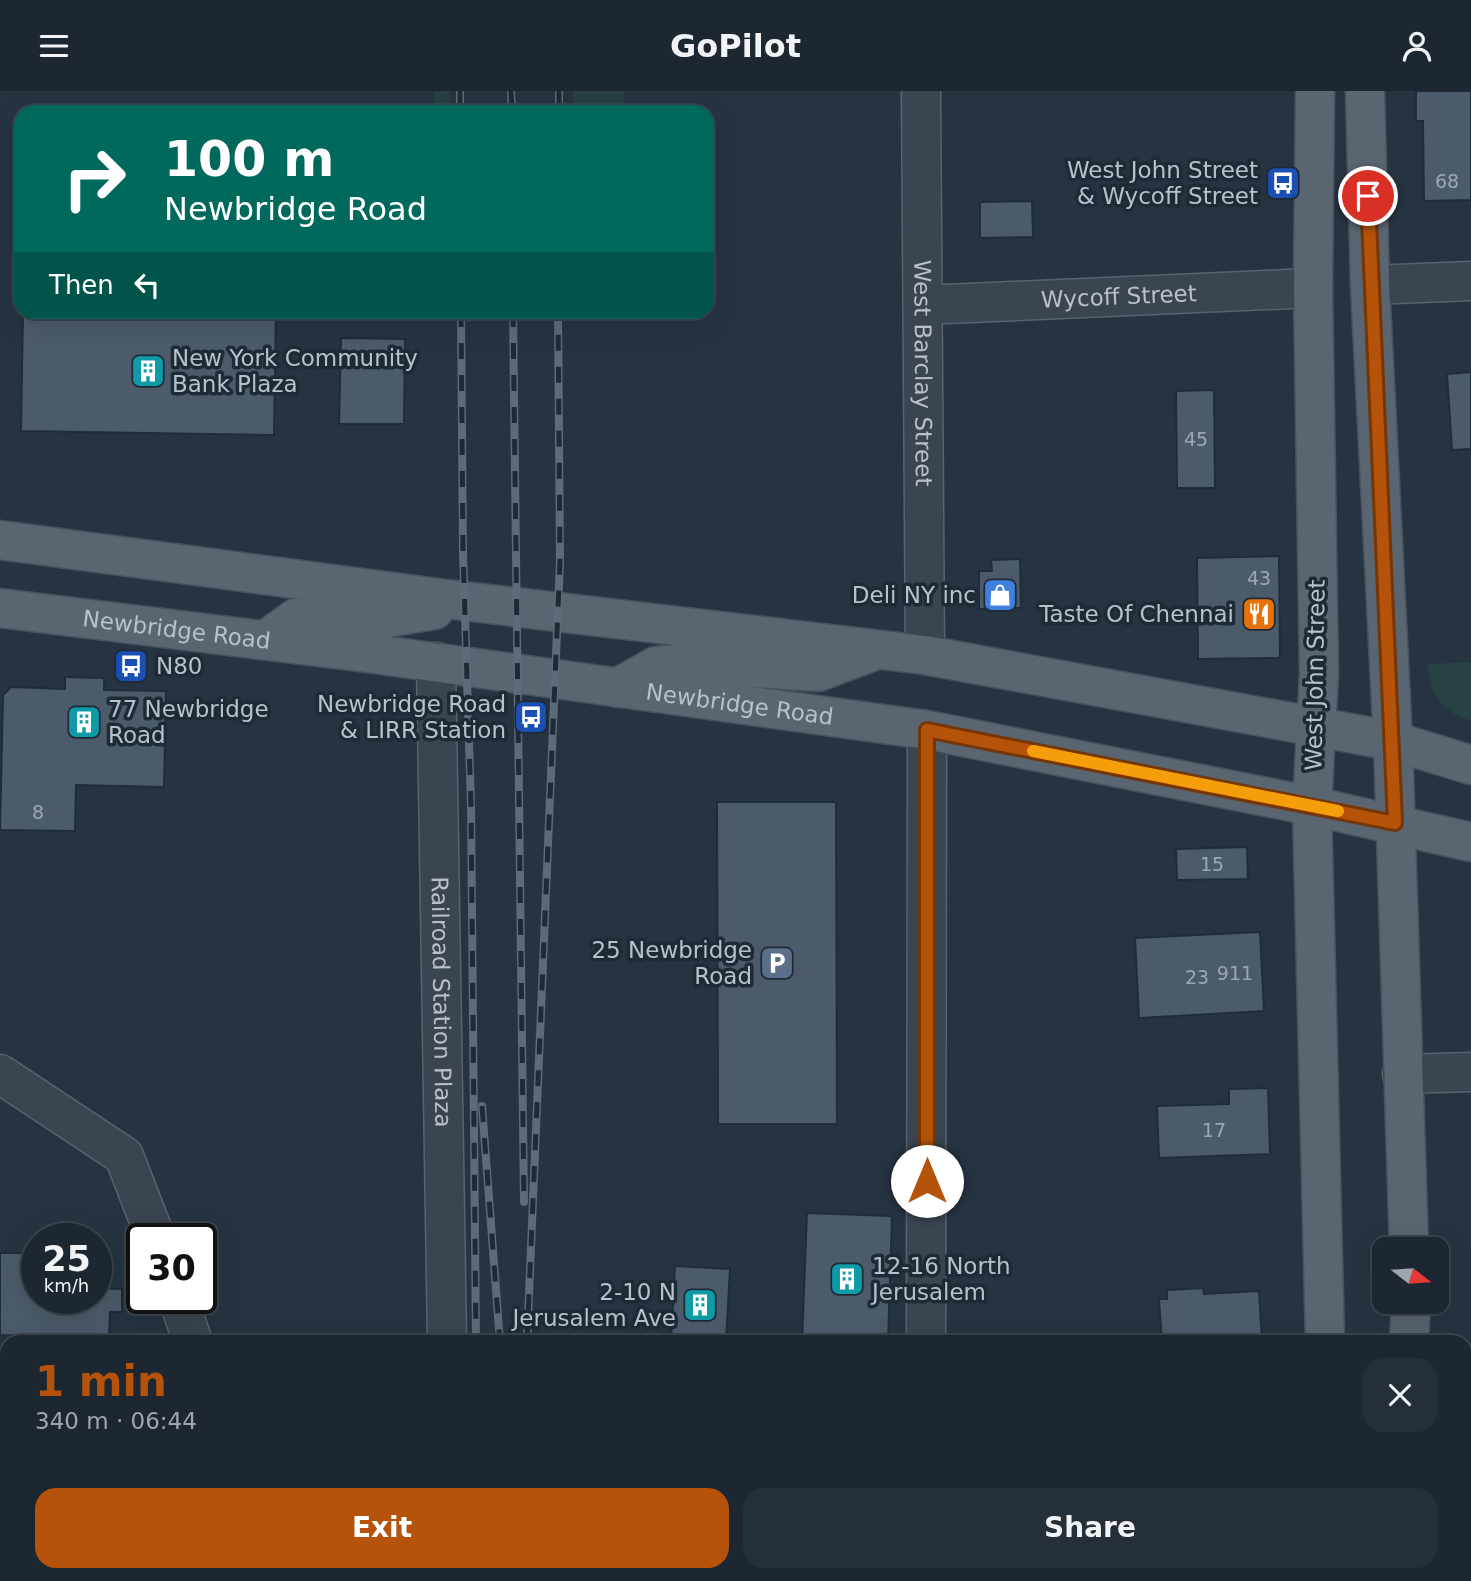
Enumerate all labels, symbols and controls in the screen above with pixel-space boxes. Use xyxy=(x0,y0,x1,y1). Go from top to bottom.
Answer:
icon: menu xyxy=(35,27,73,65)
text: GoPilot xyxy=(670,27,801,65)
icon: person xyxy=(1398,27,1436,65)
text: 100 m xyxy=(164,131,334,188)
icon: right xyxy=(49,133,140,224)
place label: West John Street & Wycoff Street xyxy=(1067,157,1258,209)
bus stop icon: West John Street & Wycoff Street xyxy=(1264,164,1302,202)
pin xyxy=(1338,166,1398,226)
house number: 68 xyxy=(1435,170,1459,192)
icon: arrive xyxy=(1349,177,1387,215)
text: Newbridge Road xyxy=(164,190,427,228)
street label: West Barclay Street xyxy=(909,260,937,486)
icon: left xyxy=(128,266,166,304)
text: Then xyxy=(49,270,114,300)
street label: Wycoff Street xyxy=(1040,280,1197,313)
place label: New York Community Bank Plaza xyxy=(172,345,418,397)
building icon: New York Community Bank Plaza xyxy=(129,352,167,390)
house number: 45 xyxy=(1184,428,1208,450)
house number: 43 xyxy=(1247,567,1271,589)
shop icon: Deli NY inc xyxy=(981,576,1019,614)
street label: West John Street xyxy=(1300,579,1330,771)
place label: Deli NY inc xyxy=(852,582,976,608)
restaurant icon: Taste Of Chennai xyxy=(1240,595,1278,633)
place label: Taste Of Chennai xyxy=(1038,601,1234,627)
street label: Newbridge Road xyxy=(81,605,272,654)
bus stop icon: N80 xyxy=(112,647,150,685)
place label: N80 xyxy=(156,653,202,679)
street label: Newbridge Road xyxy=(644,678,835,730)
place label: Newbridge Road & LIRR Station xyxy=(317,691,506,743)
place label: 77 Newbridge Road xyxy=(108,696,269,748)
bus stop icon: Newbridge Road & LIRR Station xyxy=(512,698,550,736)
building icon: 77 Newbridge Road xyxy=(65,703,103,741)
house number: 8 xyxy=(32,801,44,823)
house number: 15 xyxy=(1200,853,1224,875)
street label: Railroad Station Plaza xyxy=(426,876,457,1128)
place label: 25 Newbridge Road xyxy=(591,937,752,989)
parking icon: 25 Newbridge Road xyxy=(758,944,796,982)
house number: 911 xyxy=(1217,962,1253,984)
house number: 23 xyxy=(1185,966,1209,988)
house number: 17 xyxy=(1202,1119,1226,1141)
position arrow xyxy=(890,1144,964,1218)
speed limit sign: 30 xyxy=(126,1223,217,1314)
north arrow xyxy=(1372,1237,1449,1314)
map controls xyxy=(1372,1237,1449,1314)
text: 25 xyxy=(42,1239,91,1279)
place label: 12-16 North Jerusalem xyxy=(870,1253,1010,1305)
building icon: 12-16 North Jerusalem xyxy=(828,1260,866,1298)
text: km/h xyxy=(44,1275,89,1296)
place label: 2-10 N Jerusalem Ave xyxy=(511,1279,676,1331)
building icon: 2-10 N Jerusalem Ave xyxy=(681,1286,719,1324)
text: 1 min xyxy=(35,1357,167,1406)
button: close xyxy=(1363,1358,1437,1432)
text: 340 m · 06:44 xyxy=(35,1408,197,1434)
button: Exit xyxy=(35,1488,729,1568)
button: Share xyxy=(743,1488,1437,1568)

